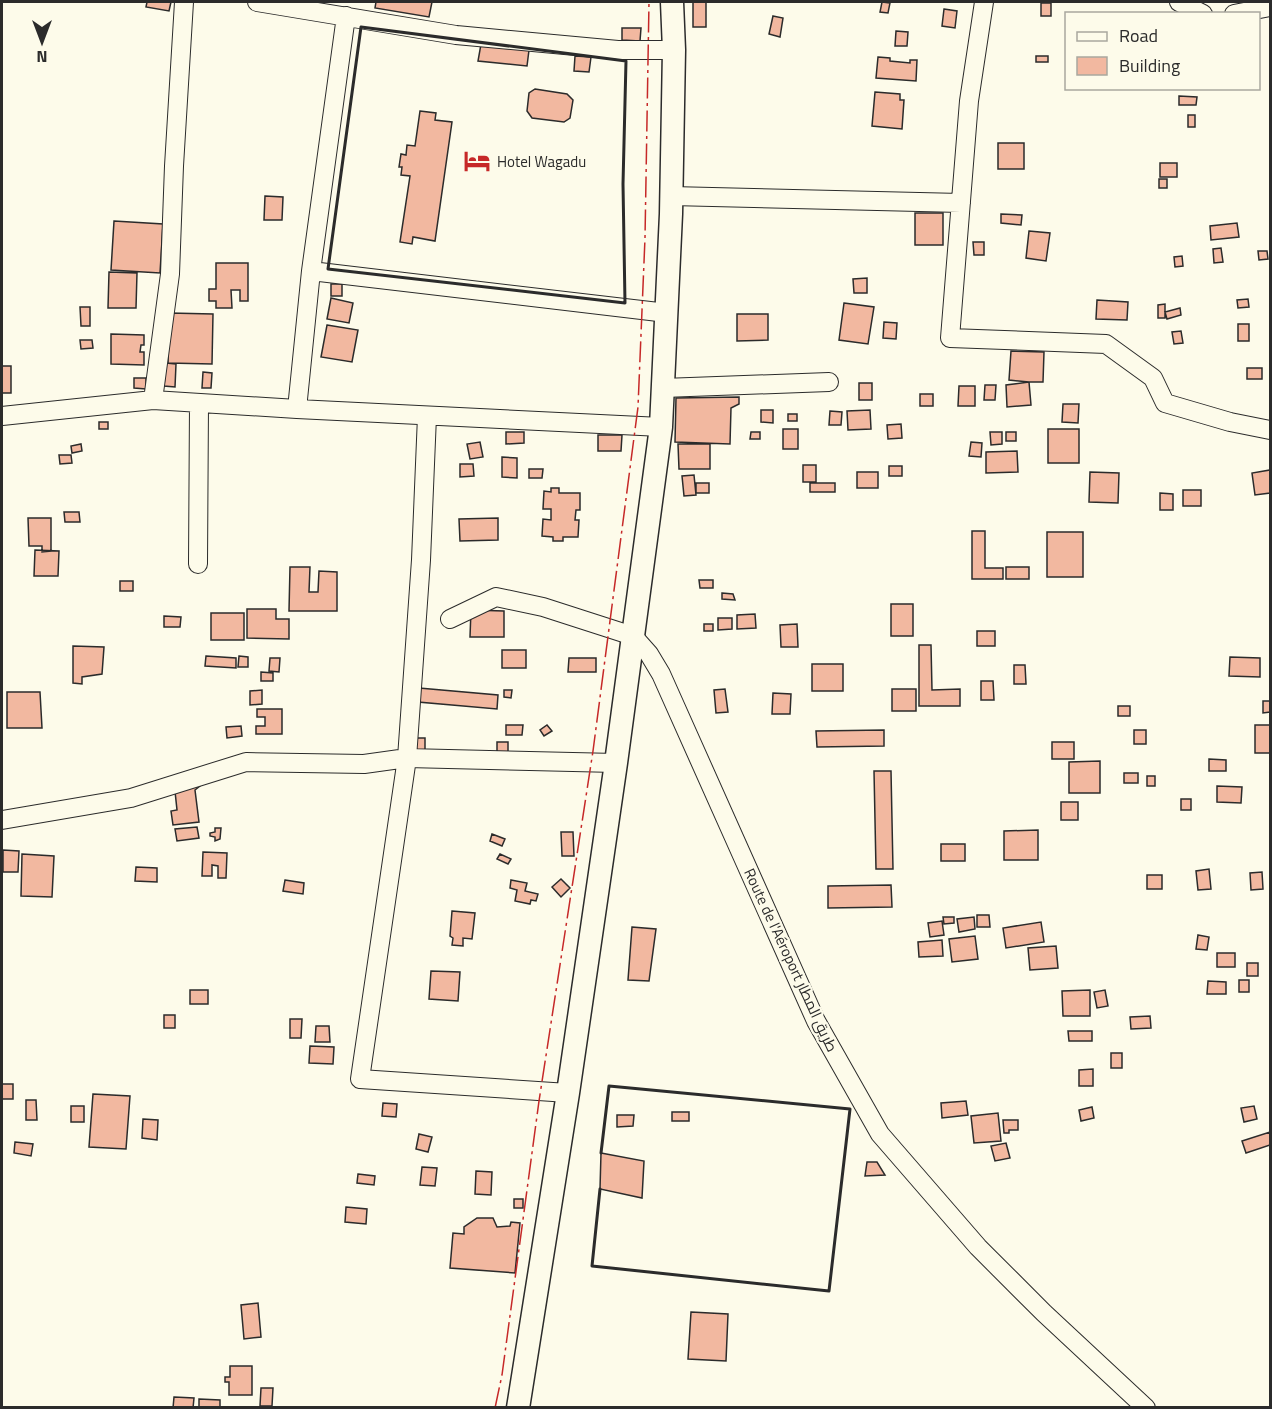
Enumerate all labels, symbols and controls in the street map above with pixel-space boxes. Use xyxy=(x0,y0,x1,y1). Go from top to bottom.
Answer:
north arrow xyxy=(12,12,72,72)
legend xyxy=(1065,12,1260,90)
text: Road xyxy=(1119,22,1158,49)
text: N xyxy=(36,45,48,69)
text: Building xyxy=(1119,52,1180,79)
hotel icon: Hotel Wagadu xyxy=(462,146,492,176)
place label: Hotel Wagadu xyxy=(497,150,586,173)
street label: Route de l'Aéroport طريق المطار xyxy=(738,864,844,1056)

